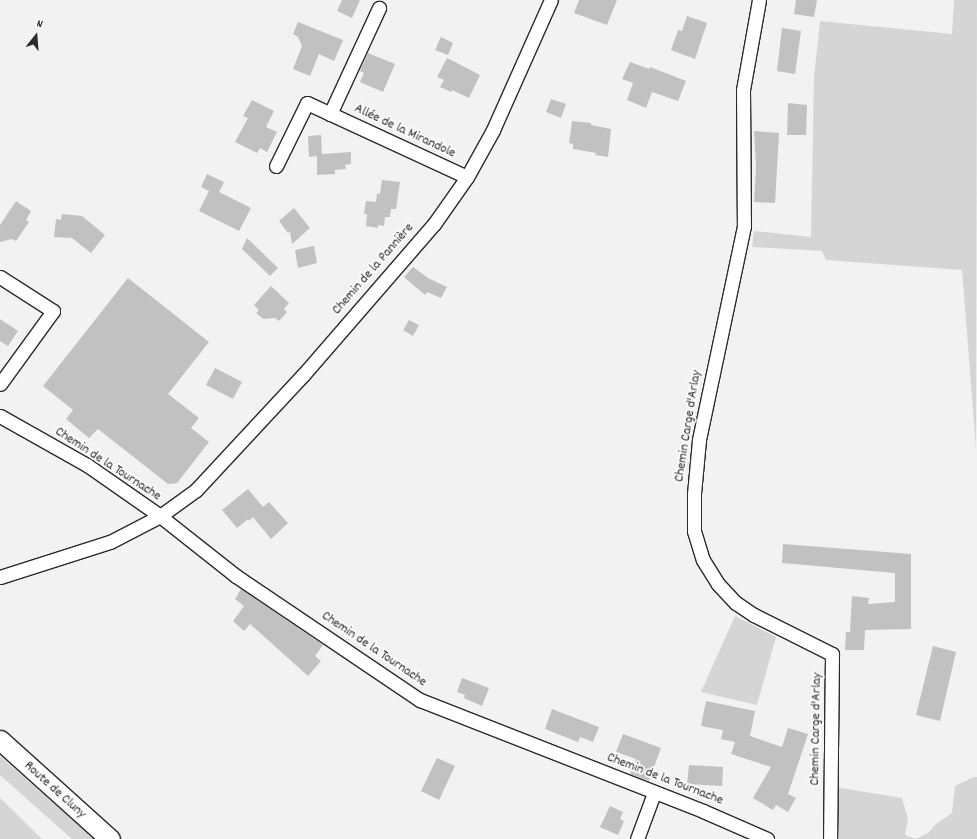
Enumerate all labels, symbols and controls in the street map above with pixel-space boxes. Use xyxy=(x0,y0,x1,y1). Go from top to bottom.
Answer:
north arrow xyxy=(16,16,56,56)
text: N xyxy=(35,16,44,33)
street label: Allée de la Mirandole xyxy=(352,100,458,162)
street label: Chemin de la Pannière xyxy=(329,220,417,318)
street label: Chemin Carge d'Arlay xyxy=(671,369,705,483)
street label: Chemin de la Tournache xyxy=(52,423,164,505)
street label: Chemin de la Tournache xyxy=(318,608,430,690)
street label: Chemin Carge d'Arlay xyxy=(807,672,825,786)
street label: Chemin de la Tournache xyxy=(604,749,726,809)
street label: Route de Cluny xyxy=(20,758,90,822)

